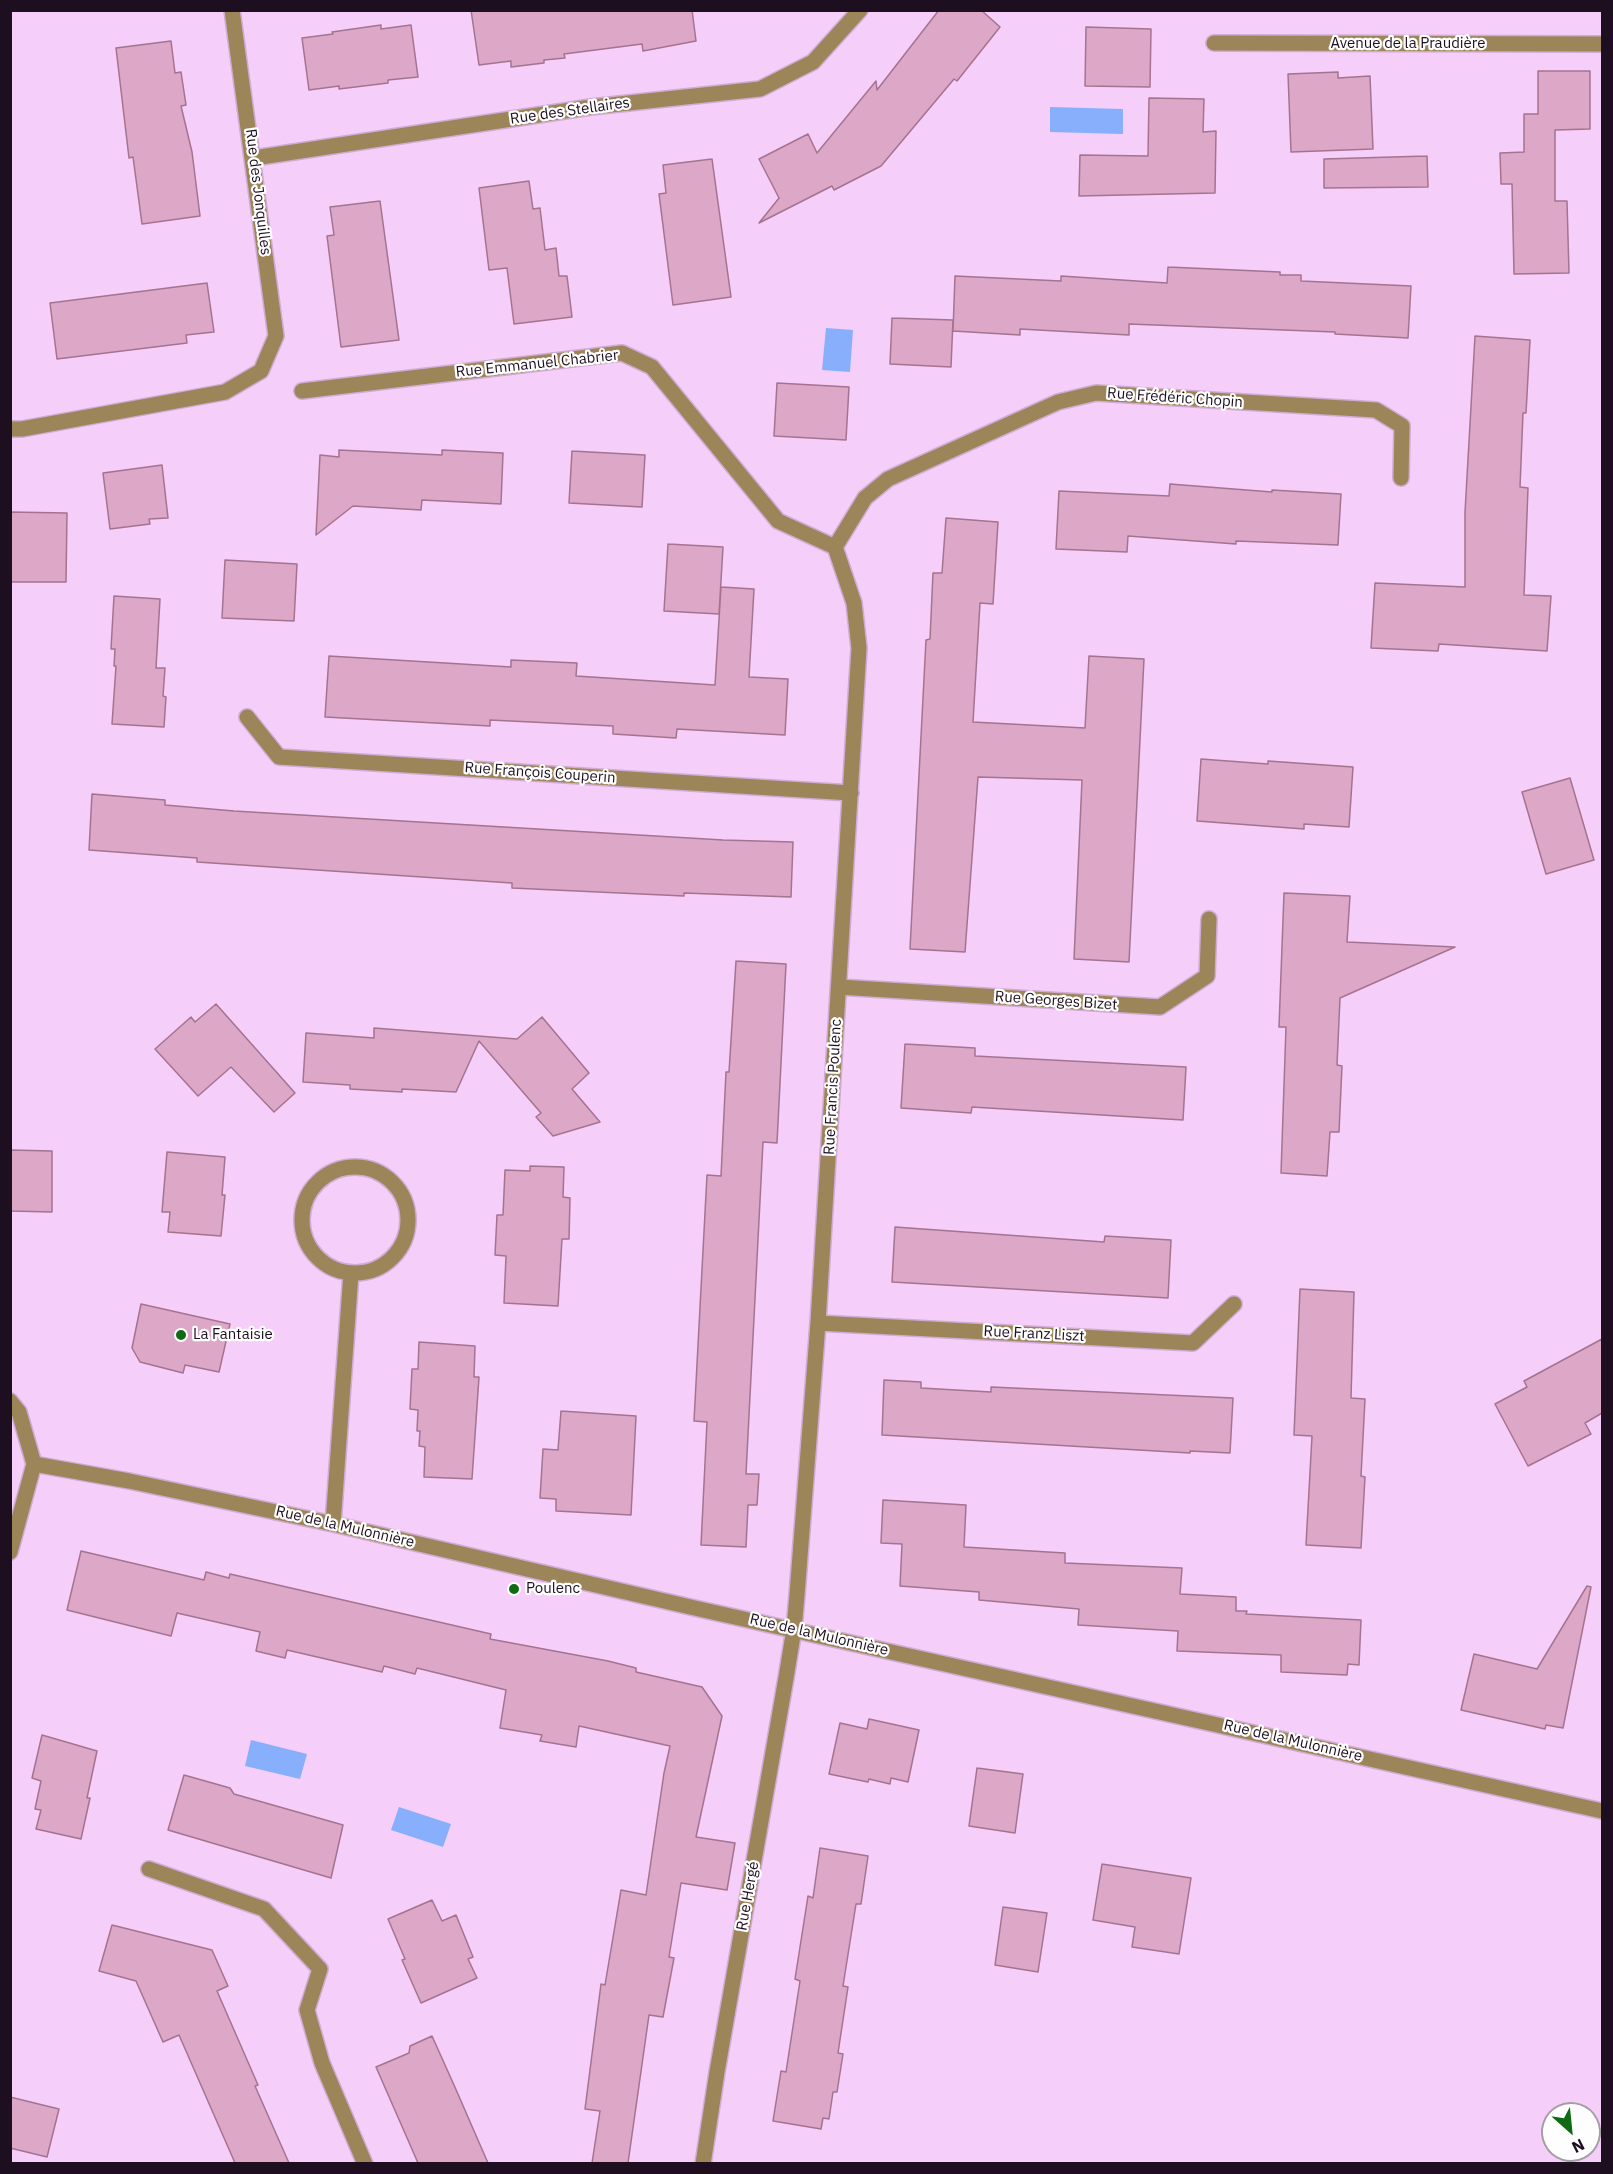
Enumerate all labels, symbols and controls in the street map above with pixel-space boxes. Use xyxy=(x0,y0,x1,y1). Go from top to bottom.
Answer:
street label: Avenue de la Praudière xyxy=(1331,35,1485,53)
street label: Rue des Stellaires xyxy=(509,94,631,128)
street label: Rue des Jonquilles xyxy=(241,128,275,256)
street label: Rue Emmanuel Chabrier xyxy=(455,347,619,381)
street label: Rue Frédéric Chopin xyxy=(1106,384,1244,412)
street label: Rue François Couperin xyxy=(464,759,616,787)
street label: Rue Georges Bizet xyxy=(994,988,1118,1014)
street label: Rue Francis Poulenc xyxy=(820,1019,846,1155)
street label: Rue Franz Liszt xyxy=(983,1322,1085,1346)
place label: La Fantaisie xyxy=(193,1326,273,1344)
marker: La Fantaisie xyxy=(174,1328,188,1342)
street label: Rue de la Mulonnière xyxy=(274,1502,416,1552)
place label: Poulenc xyxy=(526,1580,580,1598)
marker: Poulenc xyxy=(507,1582,521,1596)
street label: Rue de la Mulonnière xyxy=(748,1610,890,1660)
street label: Rue de la Mulonnière xyxy=(1222,1716,1364,1766)
street label: Rue Hergé xyxy=(733,1860,763,1932)
north arrow xyxy=(1541,2102,1601,2162)
text: N xyxy=(1569,2135,1588,2158)

